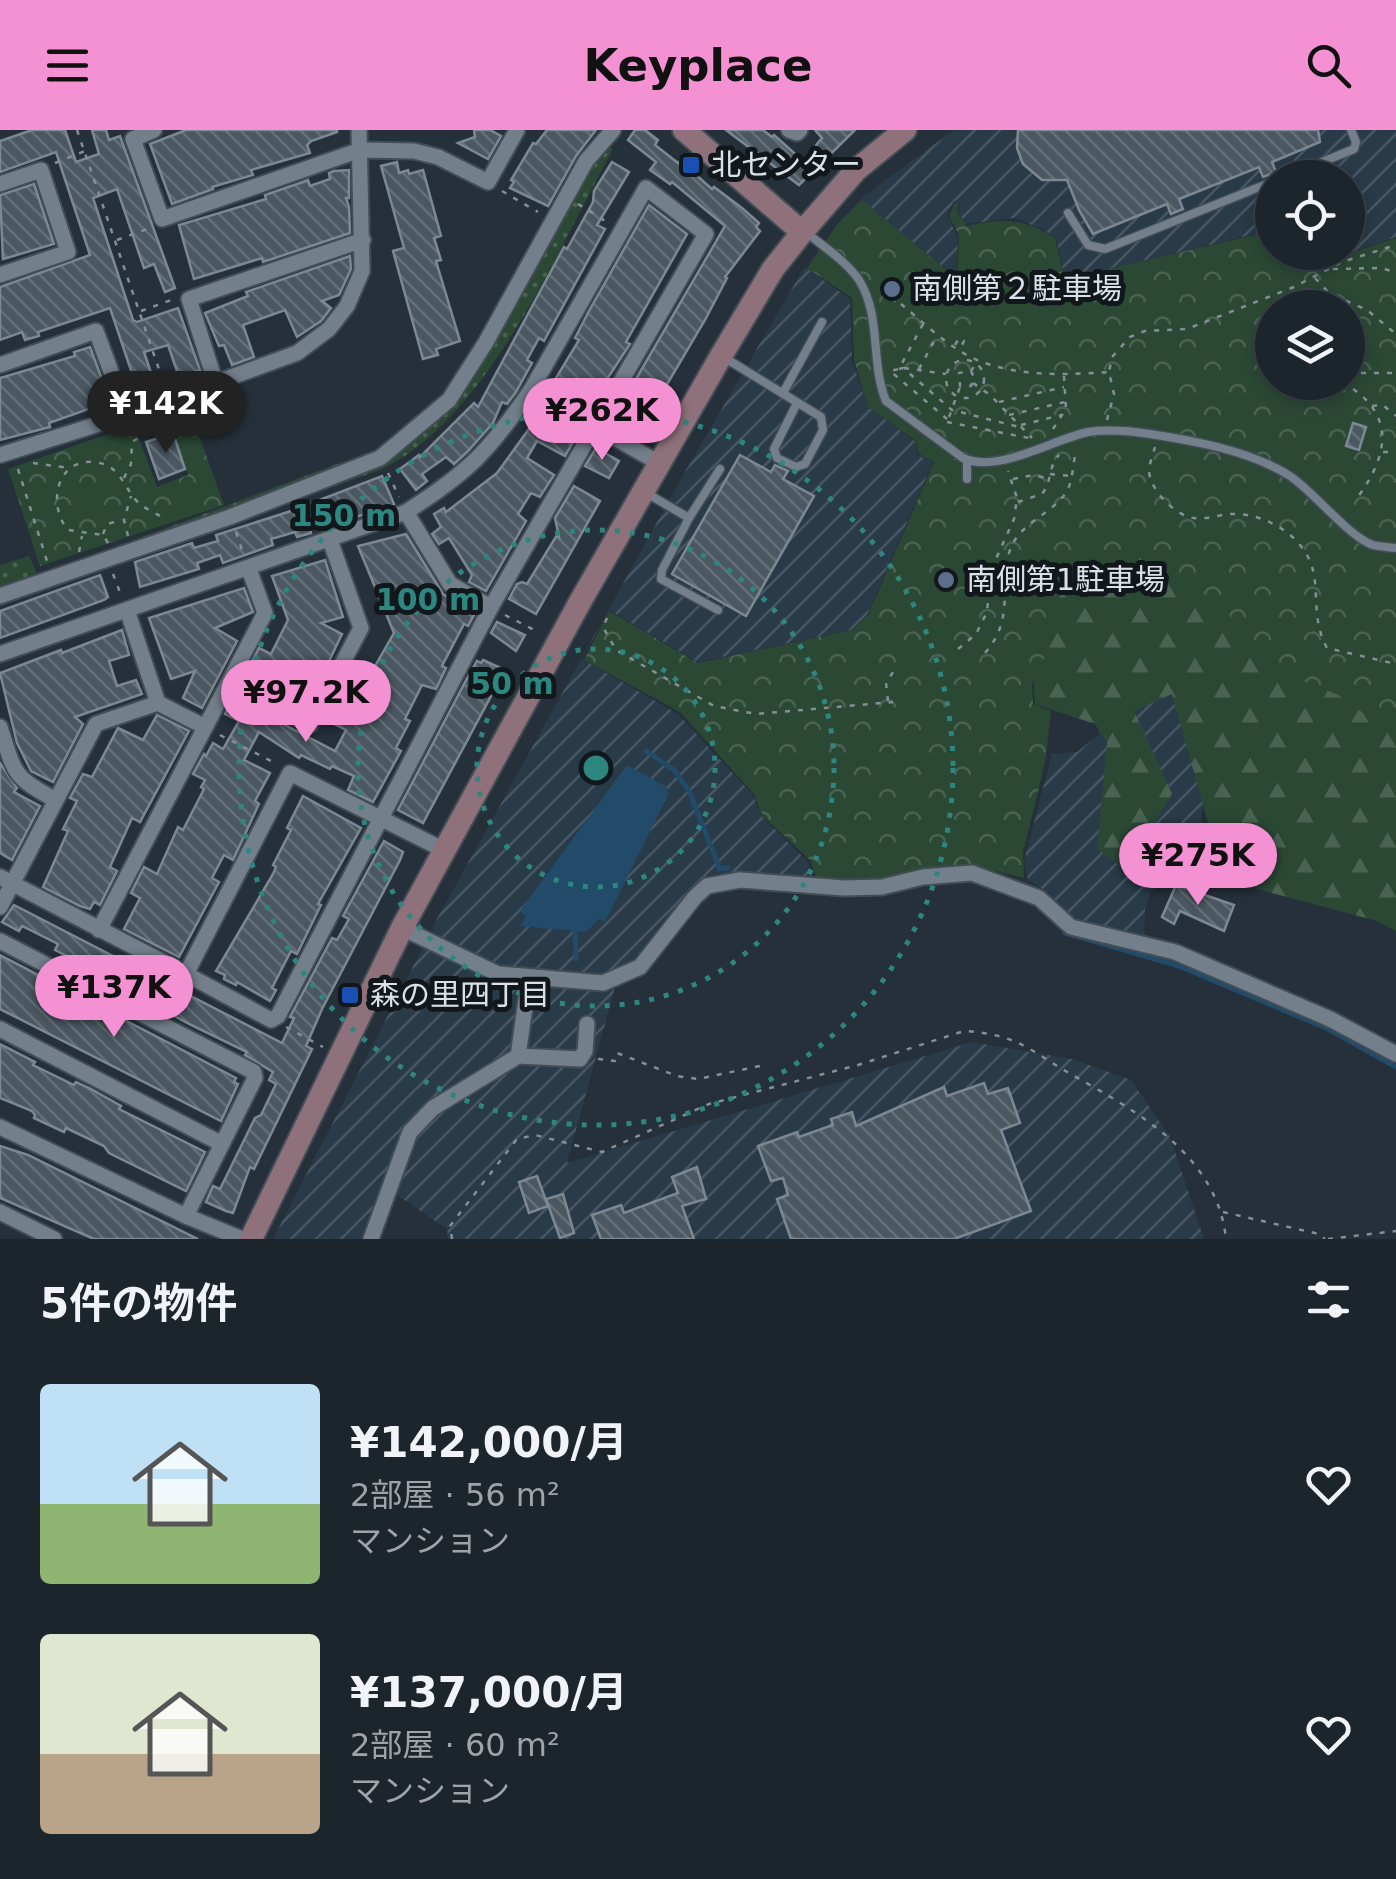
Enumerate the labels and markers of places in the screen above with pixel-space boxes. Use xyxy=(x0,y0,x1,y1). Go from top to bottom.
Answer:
place label: 北センター xyxy=(711,147,861,182)
marker: 北センター xyxy=(680,154,702,176)
place label: 南側第２駐車場 xyxy=(912,271,1122,306)
marker: 南側第２駐車場 xyxy=(881,278,903,300)
pin: ¥142K xyxy=(96,371,236,456)
pin: ¥262K xyxy=(532,378,672,463)
place label: 南側第1駐車場 xyxy=(966,562,1165,597)
marker: 南側第1駐車場 xyxy=(935,569,957,591)
pin: ¥97.2K xyxy=(225,660,387,745)
centre of rings xyxy=(578,750,614,786)
pin: ¥275K xyxy=(1128,823,1268,908)
pin: ¥137K xyxy=(44,955,184,1040)
place label: 森の里四丁目 xyxy=(370,977,550,1012)
marker: 森の里四丁目 xyxy=(339,984,361,1006)

